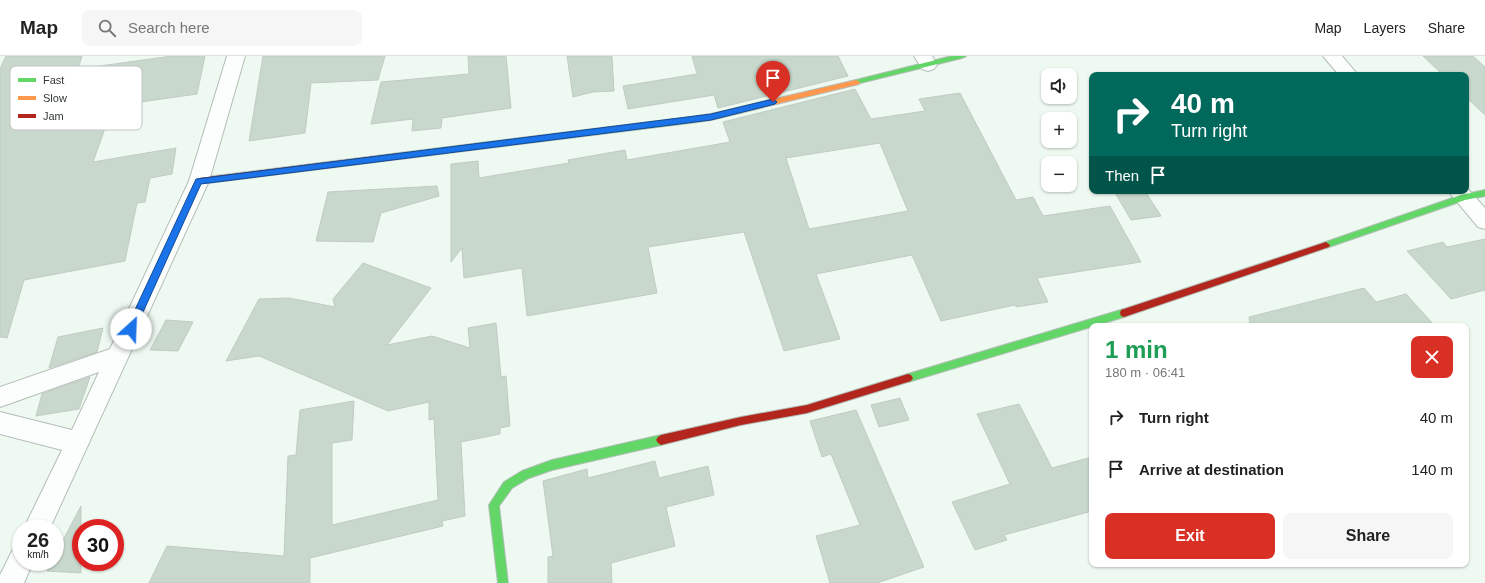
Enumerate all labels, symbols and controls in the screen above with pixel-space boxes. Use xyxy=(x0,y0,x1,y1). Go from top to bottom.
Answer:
search box xyxy=(82,10,362,46)
text: Map xyxy=(20,17,58,38)
icon: search xyxy=(96,17,118,39)
text: Search here xyxy=(128,19,210,36)
text: Map xyxy=(1314,20,1342,36)
text: Layers xyxy=(1364,20,1406,36)
text: Share xyxy=(1428,20,1465,36)
pin xyxy=(756,61,790,102)
legend xyxy=(10,66,142,130)
icon: arrive xyxy=(762,67,784,89)
map controls xyxy=(1041,68,1077,192)
button: sound xyxy=(1041,68,1077,104)
text: Fast xyxy=(43,74,64,86)
icon: right xyxy=(1105,88,1157,140)
text: 40 m xyxy=(1171,88,1235,119)
text: Slow xyxy=(43,92,67,104)
text: Jam xyxy=(43,110,64,122)
button: + xyxy=(1041,112,1077,148)
text: Turn right xyxy=(1171,121,1247,141)
button: − xyxy=(1041,156,1077,192)
icon: arrive xyxy=(1147,164,1169,186)
text: Then xyxy=(1105,167,1139,184)
position arrow xyxy=(110,308,152,350)
text: 1 min xyxy=(1105,336,1168,363)
button: close xyxy=(1411,336,1453,378)
text: 180 m · 06:41 xyxy=(1105,365,1185,380)
icon: right xyxy=(1105,406,1127,428)
text: Turn right xyxy=(1139,409,1209,426)
text: 40 m xyxy=(1420,409,1453,426)
icon: arrive xyxy=(1105,458,1127,480)
text: Arrive at destination xyxy=(1139,461,1284,478)
text: 140 m xyxy=(1411,461,1453,478)
button: Exit xyxy=(1105,513,1275,559)
button: Share xyxy=(1283,513,1453,559)
speed limit sign: 30 xyxy=(72,519,124,571)
text: 26 xyxy=(27,529,49,551)
text: km/h xyxy=(27,549,49,560)

